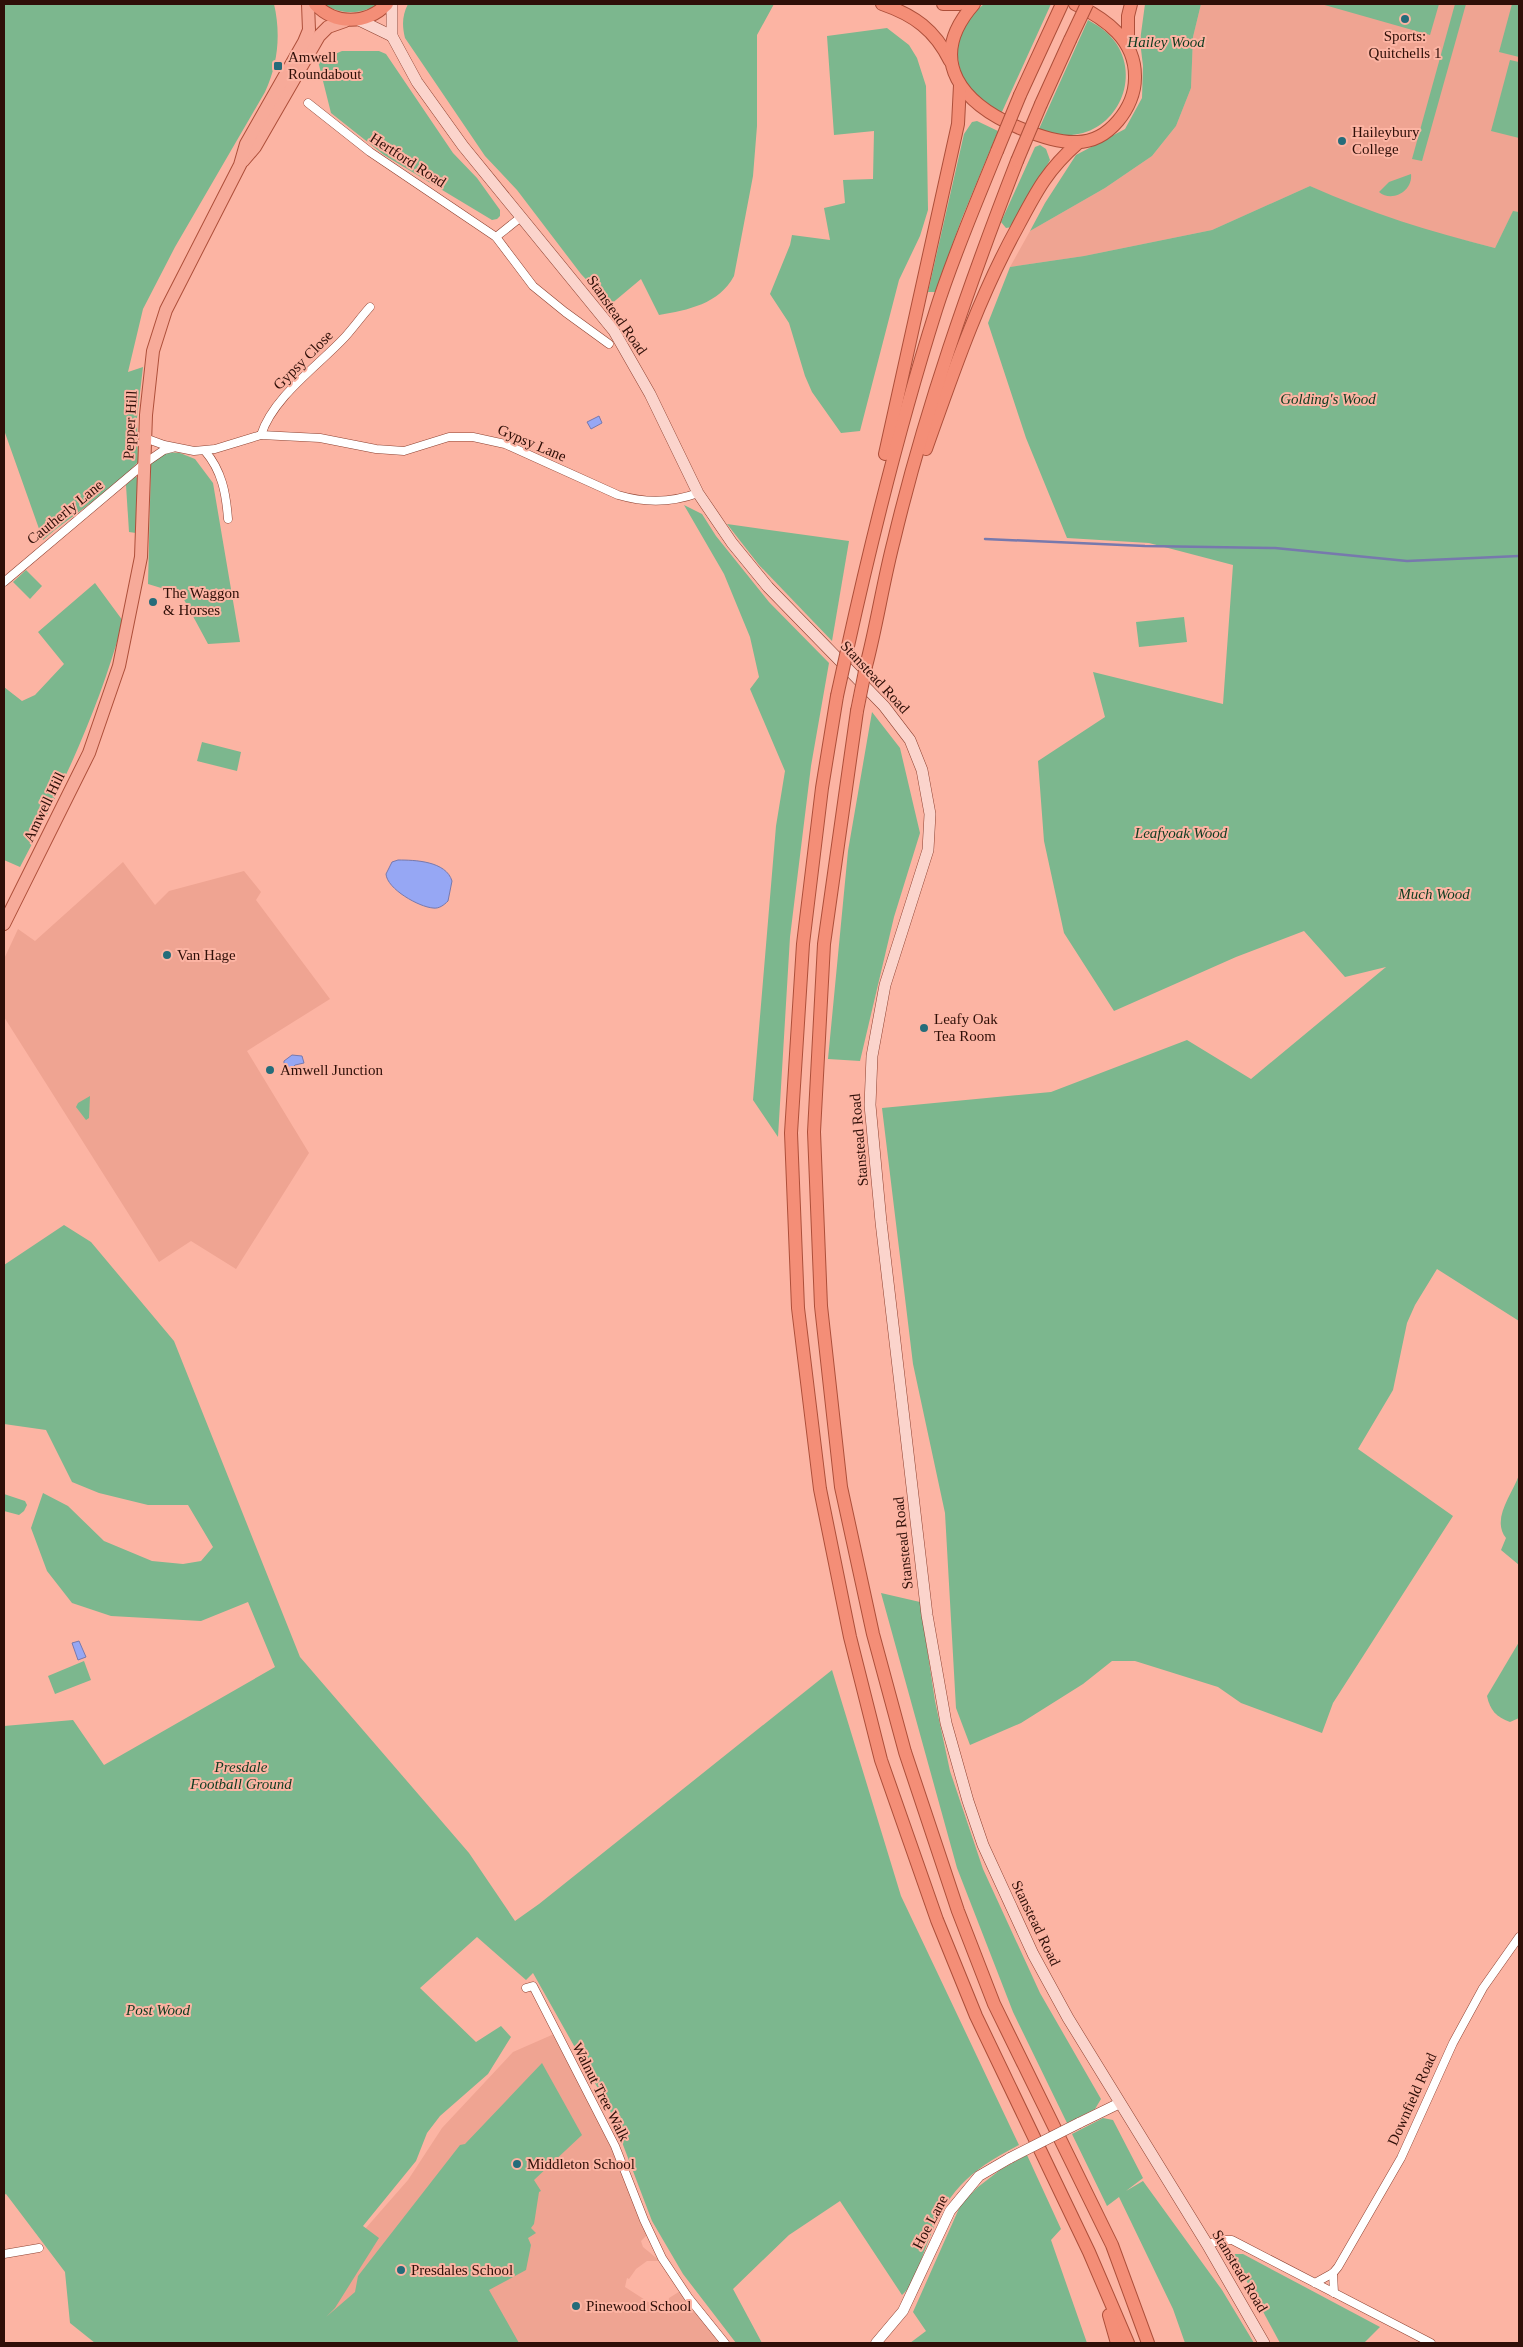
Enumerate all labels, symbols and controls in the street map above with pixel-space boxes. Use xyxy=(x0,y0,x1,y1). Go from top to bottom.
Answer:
marker: Sports: Quitchells 1 xyxy=(1399,13,1411,25)
place label: Sports: Quitchells 1 xyxy=(1369,28,1441,61)
park label: Hailey Wood xyxy=(1126,34,1205,50)
place label: Amwell Roundabout xyxy=(288,49,362,82)
marker: Amwell Roundabout xyxy=(272,60,284,72)
place label: Haileybury College xyxy=(1352,124,1420,157)
street label: Hertford Road xyxy=(367,130,449,191)
marker: Haileybury College xyxy=(1336,135,1348,147)
street label: Stanstead Road xyxy=(584,272,650,358)
street label: Gypsy Close xyxy=(270,327,336,393)
street label: Pepper Hill xyxy=(120,390,140,460)
park label: Golding's Wood xyxy=(1280,391,1376,407)
street label: Gypsy Lane xyxy=(495,421,569,465)
street label: Cautherly Lane xyxy=(24,476,106,547)
place label: The Waggon & Horses xyxy=(163,585,240,618)
marker: The Waggon & Horses xyxy=(147,596,159,608)
street label: Stanstead Road xyxy=(837,638,913,717)
street label: Amwell Hill xyxy=(20,770,68,844)
park label: Leafyoak Wood xyxy=(1134,825,1228,841)
park label: Much Wood xyxy=(1397,886,1470,902)
place label: Van Hage xyxy=(177,947,236,963)
marker: Van Hage xyxy=(161,949,173,961)
place label: Leafy Oak Tea Room xyxy=(934,1011,998,1044)
marker: Leafy Oak Tea Room xyxy=(918,1022,930,1034)
place label: Amwell Junction xyxy=(280,1062,383,1078)
marker: Amwell Junction xyxy=(264,1064,276,1076)
street label: Stanstead Road xyxy=(847,1093,871,1187)
street label: Stanstead Road xyxy=(890,1495,916,1590)
park label: Presdale Football Ground xyxy=(189,1759,292,1792)
street label: Stanstead Road xyxy=(1008,1878,1064,1969)
park label: Post Wood xyxy=(125,2002,191,2018)
street label: Walnut Tree Walk xyxy=(569,2040,633,2144)
street label: Downfield Road xyxy=(1384,2050,1440,2148)
place label: Middleton School xyxy=(527,2156,635,2172)
marker: Middleton School xyxy=(511,2158,523,2170)
street label: Hoe Lane xyxy=(909,2192,951,2252)
street label: Stanstead Road xyxy=(1209,2227,1271,2315)
place label: Presdales School xyxy=(411,2262,513,2278)
marker: Presdales School xyxy=(395,2264,407,2276)
place label: Pinewood School xyxy=(586,2298,691,2314)
marker: Pinewood School xyxy=(570,2300,582,2312)

